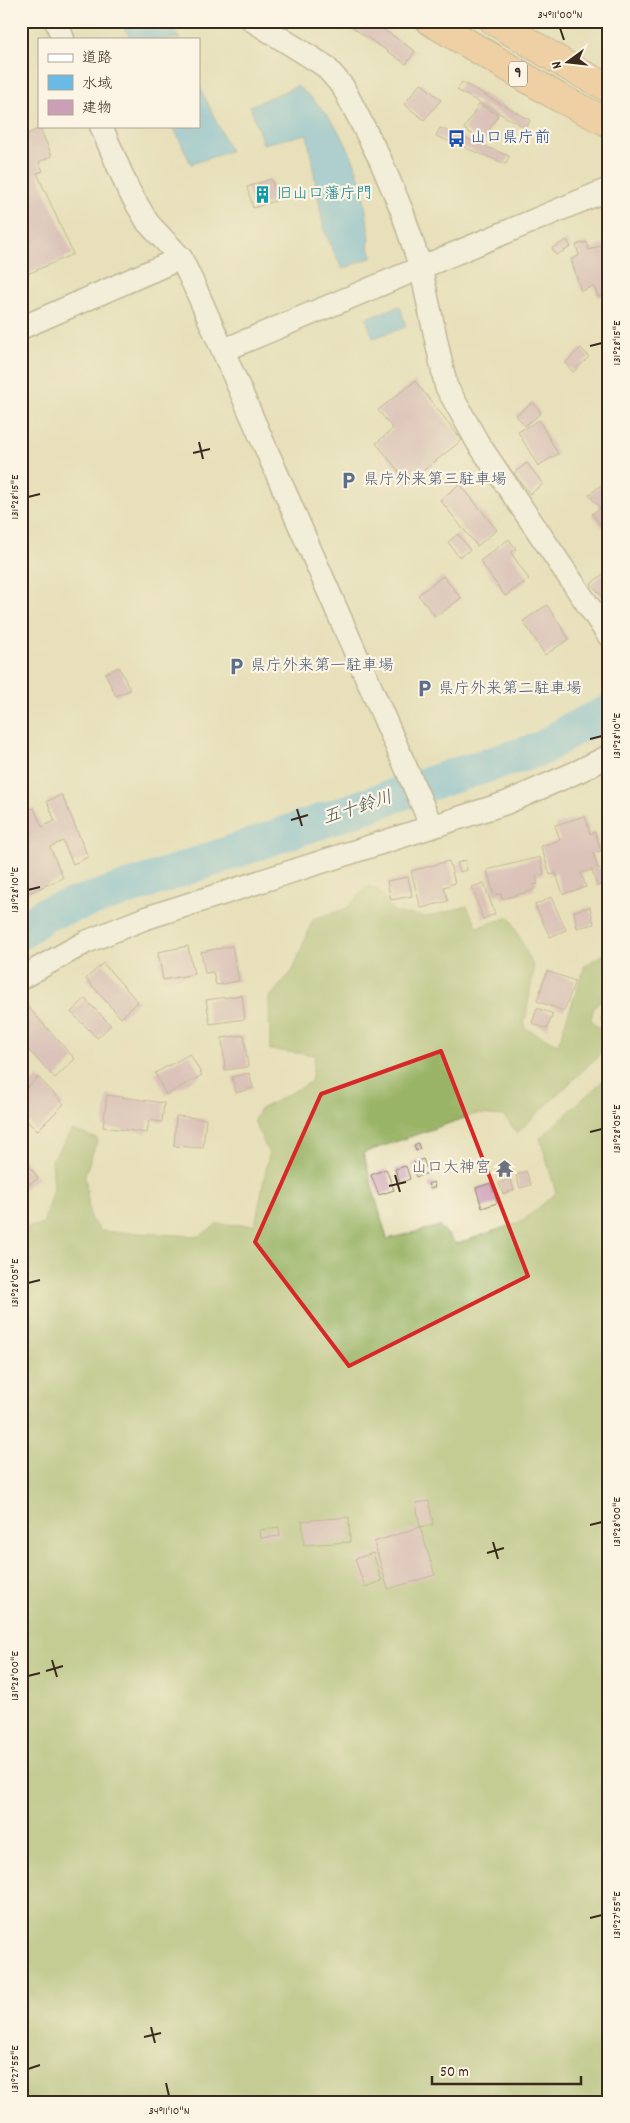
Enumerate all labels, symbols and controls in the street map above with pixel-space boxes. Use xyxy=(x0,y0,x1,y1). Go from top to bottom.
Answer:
text: 34°11'00"N xyxy=(537,7,583,24)
legend xyxy=(38,38,200,128)
north arrow xyxy=(542,38,592,88)
text: 道路 xyxy=(82,48,112,70)
text: N xyxy=(547,59,568,71)
road number: 9 xyxy=(509,62,527,86)
text: 水域 xyxy=(82,74,112,96)
text: 建物 xyxy=(82,98,112,120)
place label: 山口県庁前 xyxy=(470,127,550,150)
bus stop icon: 山口県庁前 xyxy=(446,128,466,148)
place label: 旧山口藩庁門 xyxy=(276,183,372,206)
building icon: 旧山口藩庁門 xyxy=(252,184,272,204)
text: 131°28'15"E xyxy=(609,320,626,365)
place label: 県庁外来第三駐車場 xyxy=(363,469,507,492)
parking icon: 県庁外来第三駐車場 xyxy=(339,470,359,490)
text: 131°28'15"E xyxy=(7,474,24,519)
place label: 県庁外来第一駐車場 xyxy=(250,655,394,678)
parking icon: 県庁外来第一駐車場 xyxy=(226,656,246,676)
place label: 県庁外来第二駐車場 xyxy=(438,678,582,701)
parking icon: 県庁外来第二駐車場 xyxy=(414,679,434,699)
text: 131°28'10"E xyxy=(609,713,626,759)
water label: 五十鈴川 xyxy=(320,786,396,832)
text: 131°28'10"E xyxy=(7,867,24,913)
text: 131°28'05"E xyxy=(609,1104,626,1153)
place label: 山口大神宮 xyxy=(411,1157,491,1180)
temple icon: 山口大神宮 xyxy=(495,1158,515,1178)
text: 131°28'05"E xyxy=(7,1258,24,1307)
text: 131°28'00"E xyxy=(609,1497,626,1547)
text: 131°28'00"E xyxy=(7,1651,24,1701)
text: 131°27'55"E xyxy=(609,1891,626,1939)
text: 131°27'55"E xyxy=(7,2045,24,2093)
scale bar xyxy=(432,2053,581,2085)
text: 50 m xyxy=(440,2062,469,2084)
text: 34°11'10"N xyxy=(148,2103,190,2120)

